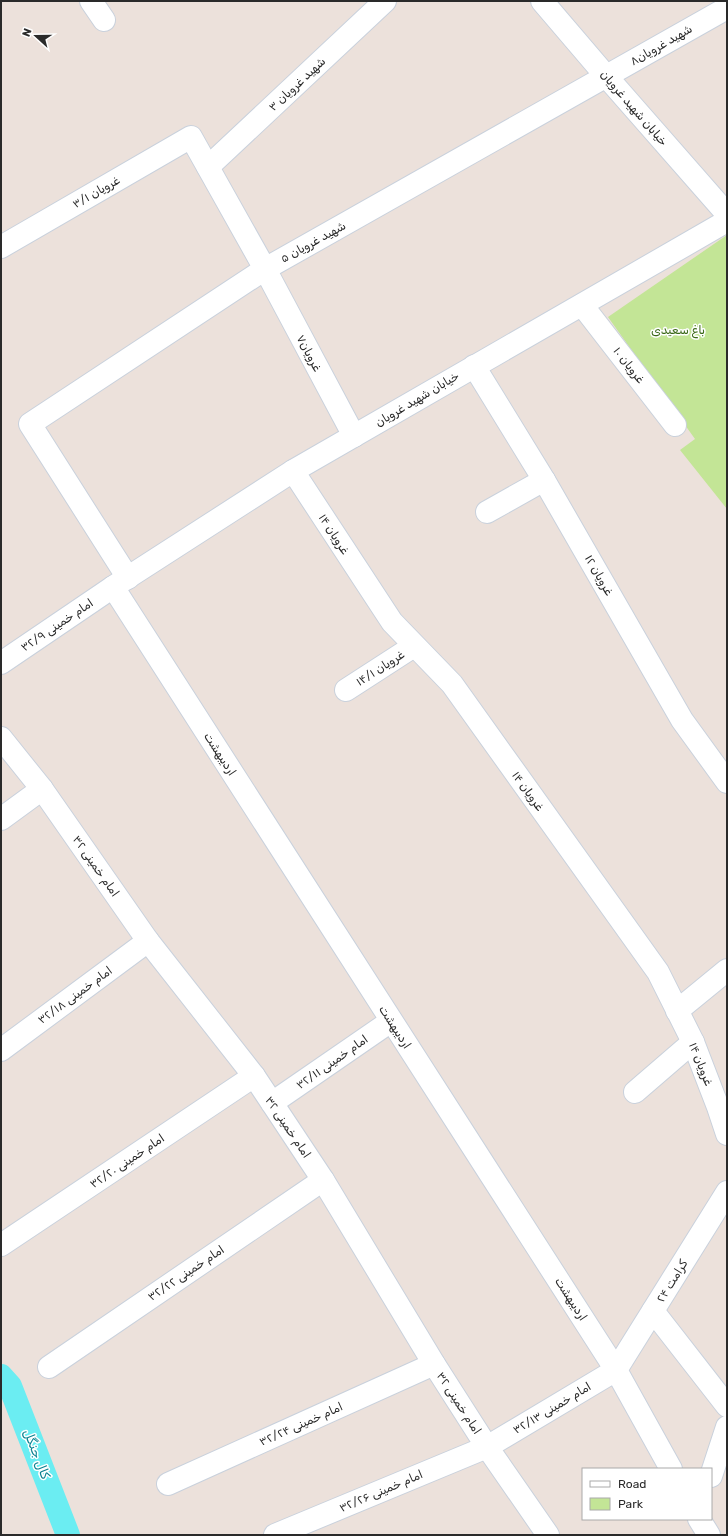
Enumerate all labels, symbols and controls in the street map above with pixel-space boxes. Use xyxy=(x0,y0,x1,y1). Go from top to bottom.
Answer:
north arrow xyxy=(16,16,56,56)
street label: شهید غرویان۸ xyxy=(627,22,695,69)
text: N xyxy=(20,26,35,39)
street label: شهید غرویان ۳ xyxy=(266,54,329,115)
street label: خیابان شهید غرویان xyxy=(597,67,671,149)
street label: غرویان ۳/۱ xyxy=(70,173,123,212)
street label: شهید غرویان ۵ xyxy=(278,218,349,267)
park label: باغ سعیدی xyxy=(651,323,705,339)
street label: غرویان۷ xyxy=(293,332,325,375)
street label: غرویان ۱۰ xyxy=(610,344,648,387)
street label: خیابان شهید غرویان xyxy=(372,368,462,430)
street label: غرویان ۱۴ xyxy=(315,511,353,558)
street label: غرویان ۱۲ xyxy=(581,552,616,599)
street label: امام خمینی ۳۲/۹ xyxy=(18,596,97,656)
street label: غرویان ۱۴/۱ xyxy=(353,647,408,690)
street label: اردیبهشت xyxy=(200,730,239,779)
street label: غرویان ۱۴ xyxy=(508,769,547,814)
street label: امام خمینی ۳۲ xyxy=(68,833,122,900)
street label: امام خمینی ۳۲/۱۸ xyxy=(35,963,116,1028)
street label: اردیبهشت xyxy=(375,1003,414,1052)
street label: امام خمینی ۳۲/۱۱ xyxy=(293,1032,372,1094)
street label: غرویان ۱۴ xyxy=(685,1040,716,1089)
street label: امام خمینی ۳۲ xyxy=(261,1093,314,1162)
street label: امام خمینی ۳۲/۲۰ xyxy=(87,1131,168,1193)
street label: امام خمینی ۳۲/۲۲ xyxy=(145,1242,228,1305)
street label: کرامت ۲۴ xyxy=(653,1257,692,1305)
street label: اردیبهشت xyxy=(551,1275,590,1324)
street label: امام خمینی ۳۲ xyxy=(432,1369,484,1438)
street label: امام خمینی ۳۲/۱۳ xyxy=(510,1379,595,1439)
street label: امام خمینی ۳۲/۲۴ xyxy=(257,1399,346,1450)
water label: کال جنگل xyxy=(20,1427,53,1481)
street label: امام خمینی ۳۲/۲۶ xyxy=(337,1467,426,1517)
legend xyxy=(582,1468,712,1520)
text: Road xyxy=(618,1477,646,1491)
text: Park xyxy=(618,1497,644,1511)

